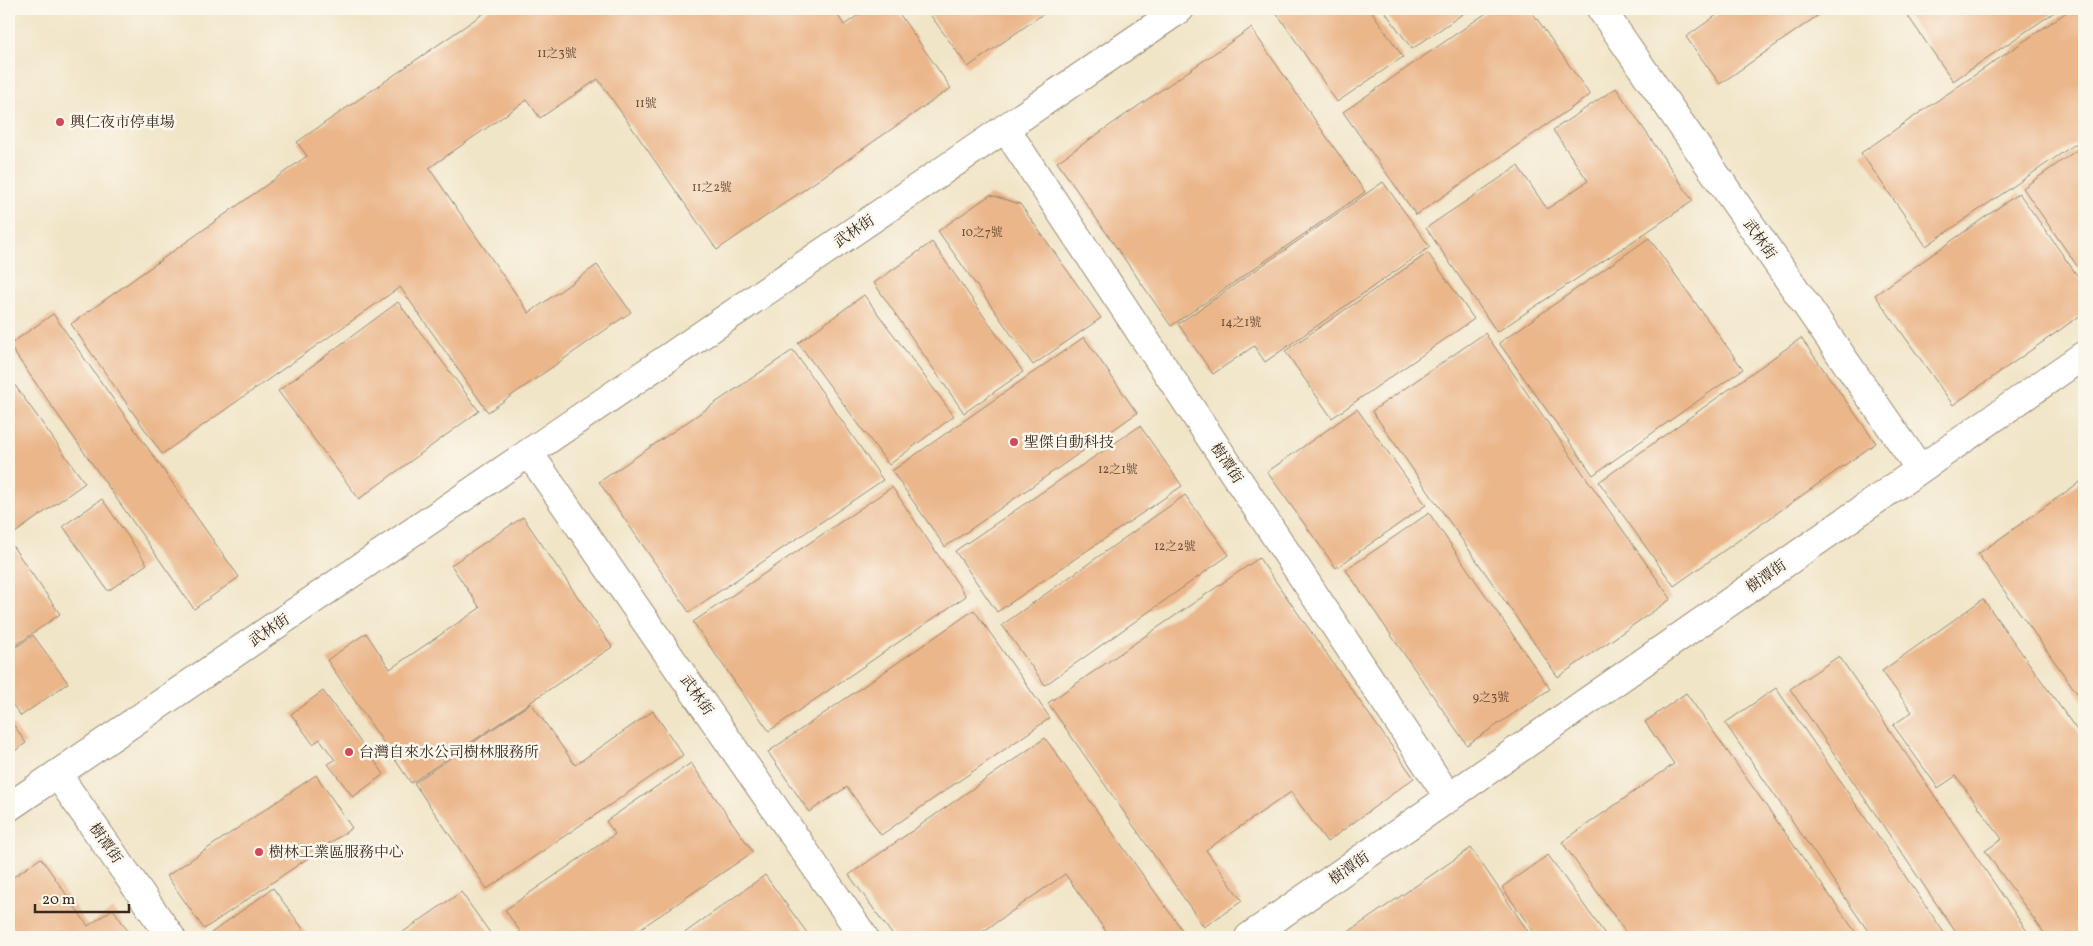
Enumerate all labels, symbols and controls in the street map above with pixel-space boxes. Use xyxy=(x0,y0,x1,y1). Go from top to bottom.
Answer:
house number: 11之3號 xyxy=(537,46,577,62)
house number: 11號 xyxy=(635,96,657,112)
place label: 興仁夜市停車場 xyxy=(70,113,175,134)
marker: 興仁夜市停車場 xyxy=(54,116,66,128)
house number: 11之2號 xyxy=(692,180,732,196)
street label: 武林街 xyxy=(830,211,879,254)
street label: 武林街 xyxy=(1737,215,1780,264)
house number: 10之7號 xyxy=(961,225,1003,241)
house number: 14之1號 xyxy=(1221,315,1261,331)
place label: 聖傑自動科技 xyxy=(1024,433,1114,454)
marker: 聖傑自動科技 xyxy=(1008,436,1020,448)
street label: 樹潭街 xyxy=(1204,439,1247,488)
house number: 12之1號 xyxy=(1098,462,1138,478)
house number: 12之2號 xyxy=(1154,539,1196,555)
street label: 樹潭街 xyxy=(1742,556,1791,599)
street label: 武林街 xyxy=(245,610,294,653)
street label: 武林街 xyxy=(674,671,717,720)
house number: 9之3號 xyxy=(1473,690,1509,706)
place label: 台灣自來水公司樹林服務所 xyxy=(359,743,539,764)
marker: 台灣自來水公司樹林服務所 xyxy=(343,746,355,758)
street label: 樹潭街 xyxy=(83,819,126,868)
place label: 樹林工業區服務中心 xyxy=(269,843,404,864)
marker: 樹林工業區服務中心 xyxy=(253,846,265,858)
street label: 樹潭街 xyxy=(1325,848,1374,891)
scale bar xyxy=(35,881,129,913)
text: 20 m xyxy=(42,890,75,911)

